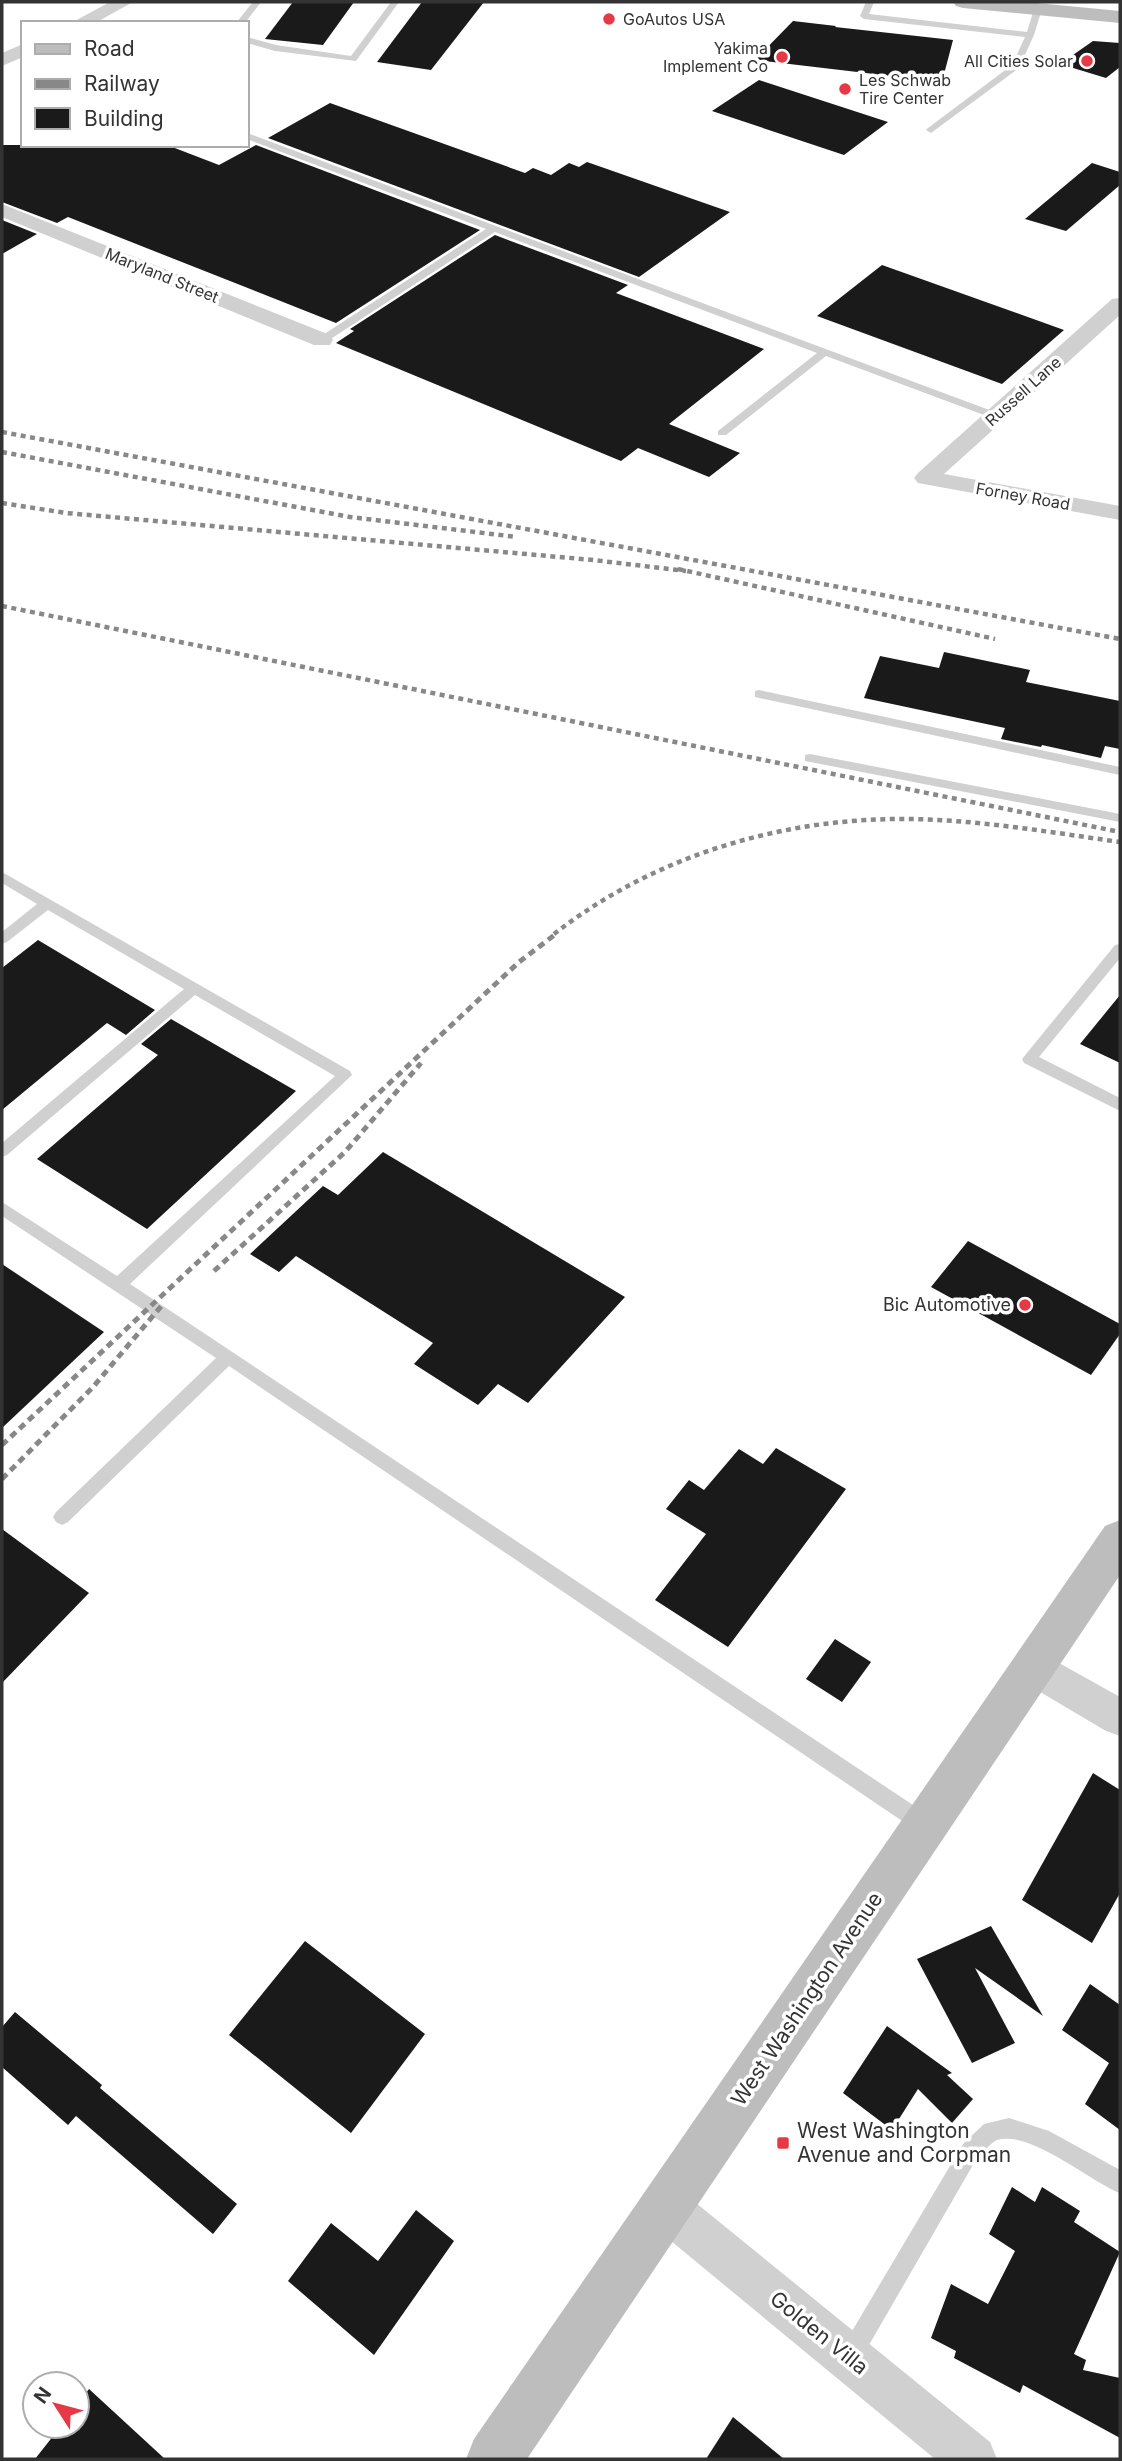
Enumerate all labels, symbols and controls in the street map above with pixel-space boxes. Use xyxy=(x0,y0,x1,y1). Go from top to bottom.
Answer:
place label: GoAutos USA xyxy=(623,9,725,29)
marker: GoAutos USA xyxy=(601,11,617,27)
legend xyxy=(21,21,248,147)
text: Road xyxy=(84,36,135,61)
place label: Yakima Implement Co xyxy=(663,38,768,76)
marker: Yakima Implement Co xyxy=(774,49,790,65)
place label: All Cities Solar xyxy=(964,51,1073,71)
marker: All Cities Solar xyxy=(1079,53,1095,69)
place label: Les Schwab Tire Center xyxy=(859,70,951,108)
text: Railway xyxy=(84,71,160,96)
marker: Les Schwab Tire Center xyxy=(837,81,853,97)
text: Building xyxy=(84,106,164,131)
street label: Maryland Street xyxy=(102,243,222,307)
street label: Russell Lane xyxy=(981,352,1065,430)
street label: Forney Road xyxy=(974,478,1072,514)
place label: Bic Automotive xyxy=(883,1294,1011,1315)
marker: Bic Automotive xyxy=(1017,1297,1033,1313)
street label: West Washington Avenue xyxy=(726,1887,888,2110)
place label: West Washington Avenue and Corpman xyxy=(797,2118,1011,2167)
marker: West Washington Avenue and Corpman xyxy=(775,2135,791,2151)
street label: Golden Villa xyxy=(765,2286,873,2380)
north arrow xyxy=(21,2370,91,2440)
text: N xyxy=(29,2383,56,2408)

